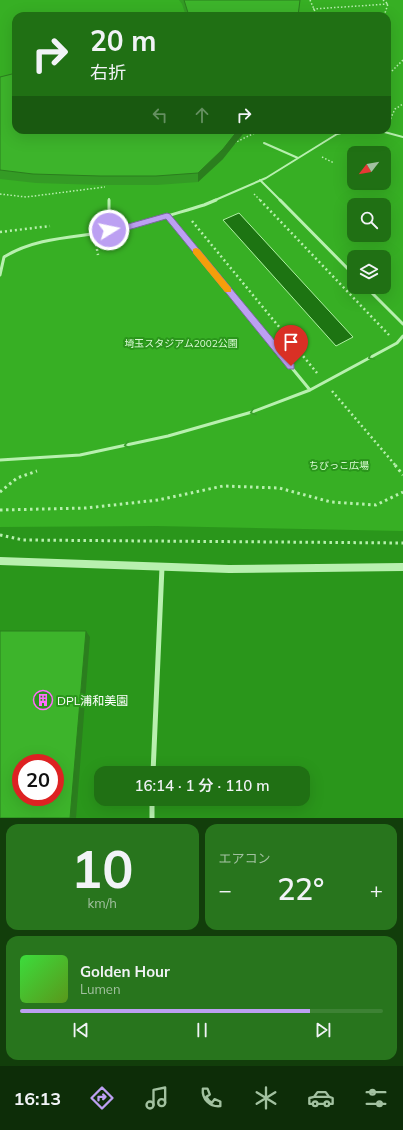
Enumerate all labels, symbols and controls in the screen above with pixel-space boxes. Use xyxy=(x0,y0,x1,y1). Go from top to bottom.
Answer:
text: 20 m xyxy=(90,23,156,58)
icon: right xyxy=(24,28,76,80)
text: 右折 xyxy=(90,61,126,84)
icon: left xyxy=(149,104,171,126)
icon: ahead xyxy=(191,104,213,126)
icon: right xyxy=(233,104,255,126)
north arrow xyxy=(347,146,391,190)
map controls xyxy=(347,146,391,294)
button: search xyxy=(347,198,391,242)
position arrow xyxy=(88,209,130,251)
button: layers xyxy=(347,250,391,294)
pin xyxy=(274,325,308,366)
icon: arrive xyxy=(280,331,302,353)
park label: 埼玉スタジアム2002公園 xyxy=(124,337,238,350)
one-way arrow xyxy=(367,353,375,360)
one-way arrow xyxy=(249,407,256,415)
one-way arrow xyxy=(124,440,130,448)
park label: ちびっこ広場 xyxy=(309,459,369,472)
building icon: DPL浦和美園 xyxy=(32,689,54,711)
place label: DPL浦和美園 xyxy=(57,693,128,708)
speed limit sign: 20 xyxy=(12,754,64,806)
text: 16:14 · 1 分 · 110 m xyxy=(134,776,270,795)
text: 10 xyxy=(71,836,133,901)
text: エアコン xyxy=(219,850,271,866)
text: 22° xyxy=(277,870,324,908)
text: − xyxy=(219,876,232,904)
text: + xyxy=(370,876,383,904)
text: km/h xyxy=(88,895,117,911)
text: Golden Hour xyxy=(80,962,170,981)
text: Lumen xyxy=(80,981,121,997)
icon: previous xyxy=(70,1019,92,1041)
icon: pause xyxy=(191,1019,213,1041)
icon: next xyxy=(312,1019,334,1041)
icon: directions xyxy=(88,1084,116,1112)
icon: music xyxy=(143,1084,171,1112)
icon: phone xyxy=(197,1084,225,1112)
icon: climate xyxy=(252,1084,280,1112)
icon: car xyxy=(307,1084,335,1112)
icon: filters xyxy=(362,1084,390,1112)
text: 16:13 xyxy=(13,1087,61,1110)

